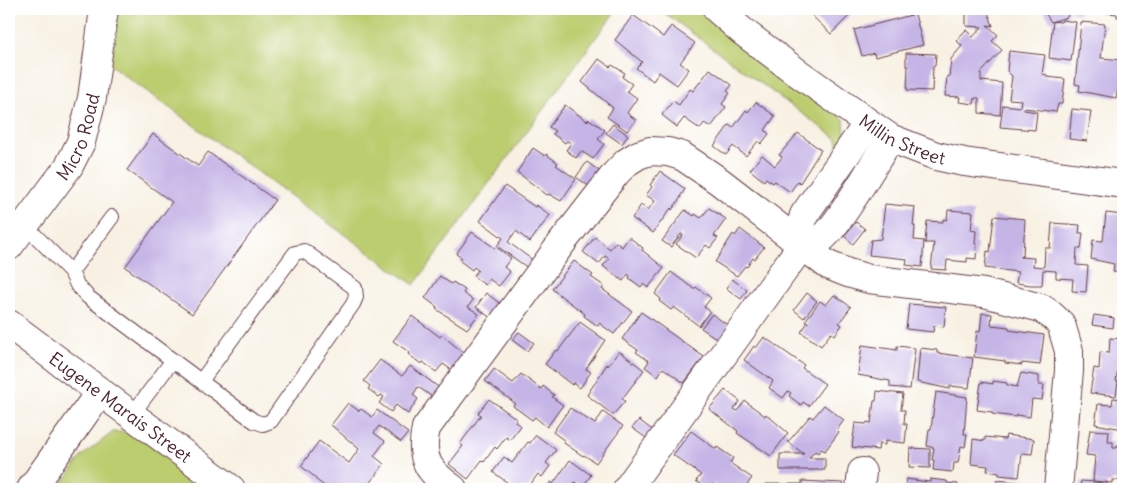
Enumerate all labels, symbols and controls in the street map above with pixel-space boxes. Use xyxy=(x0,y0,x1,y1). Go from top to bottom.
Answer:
street label: Micro Road xyxy=(51,90,104,185)
street label: Millin Street xyxy=(855,109,948,169)
street label: Eugene Marais Street xyxy=(45,346,196,467)

